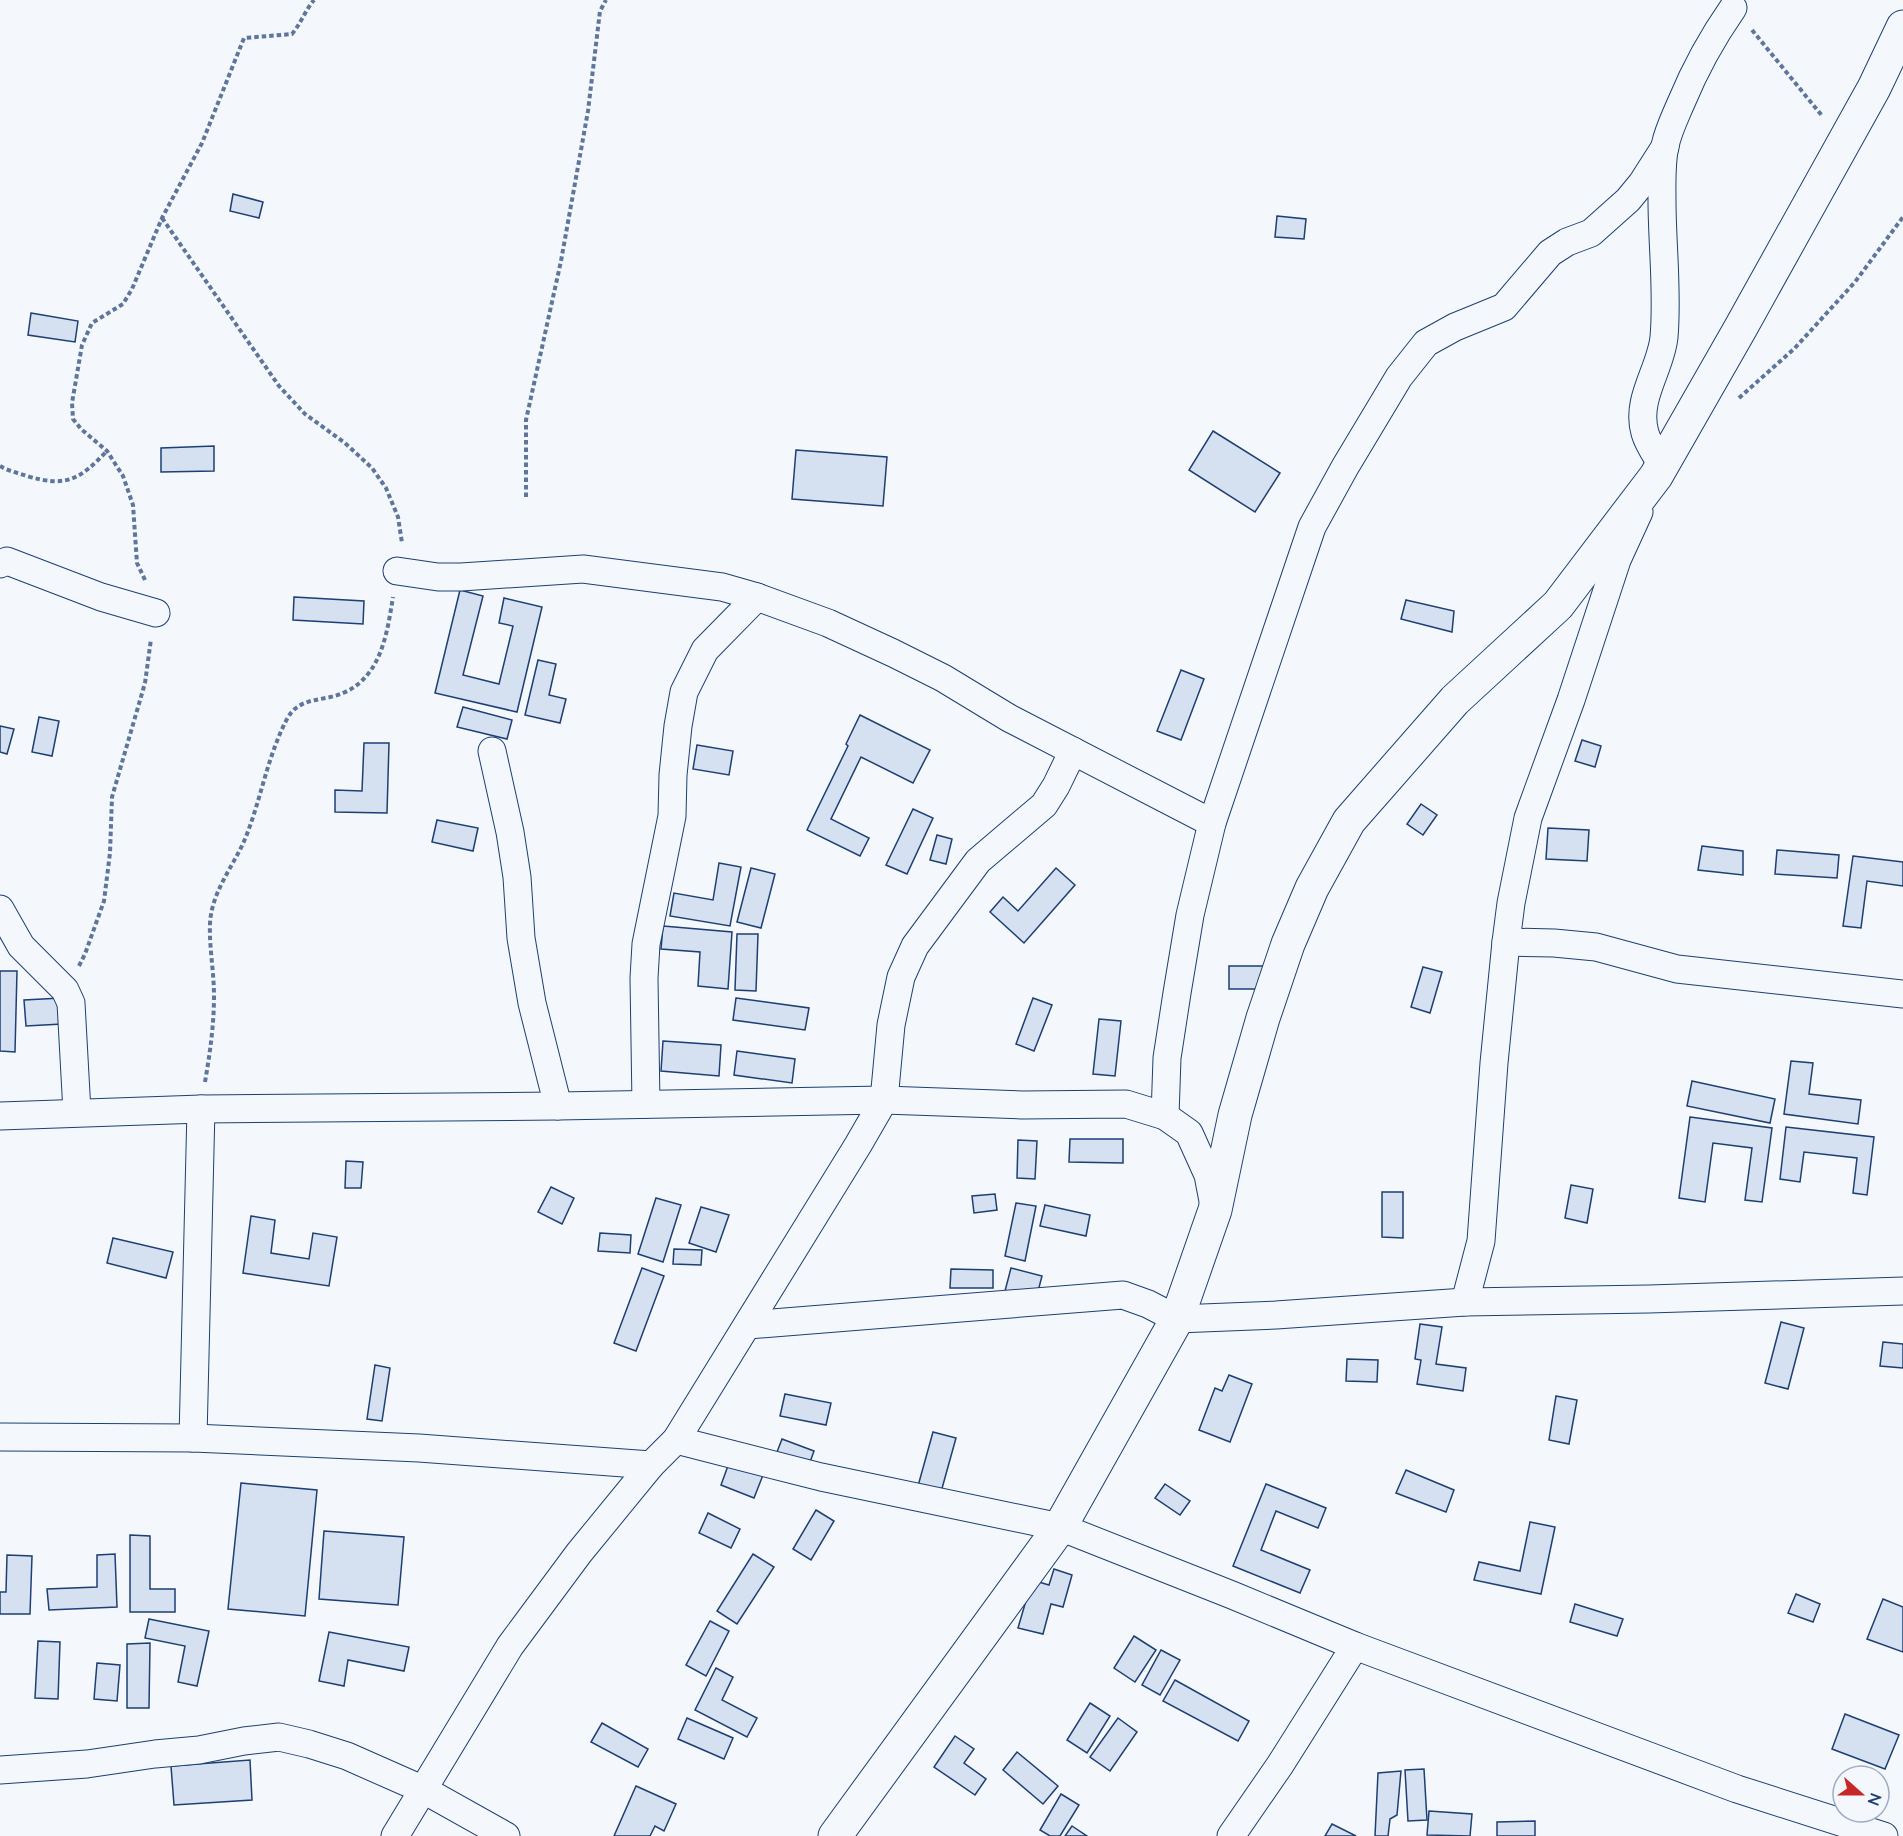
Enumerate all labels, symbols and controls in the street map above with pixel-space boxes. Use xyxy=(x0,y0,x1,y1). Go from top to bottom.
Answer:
north arrow xyxy=(1831,1764,1891,1824)
text: N xyxy=(1862,1789,1886,1809)

